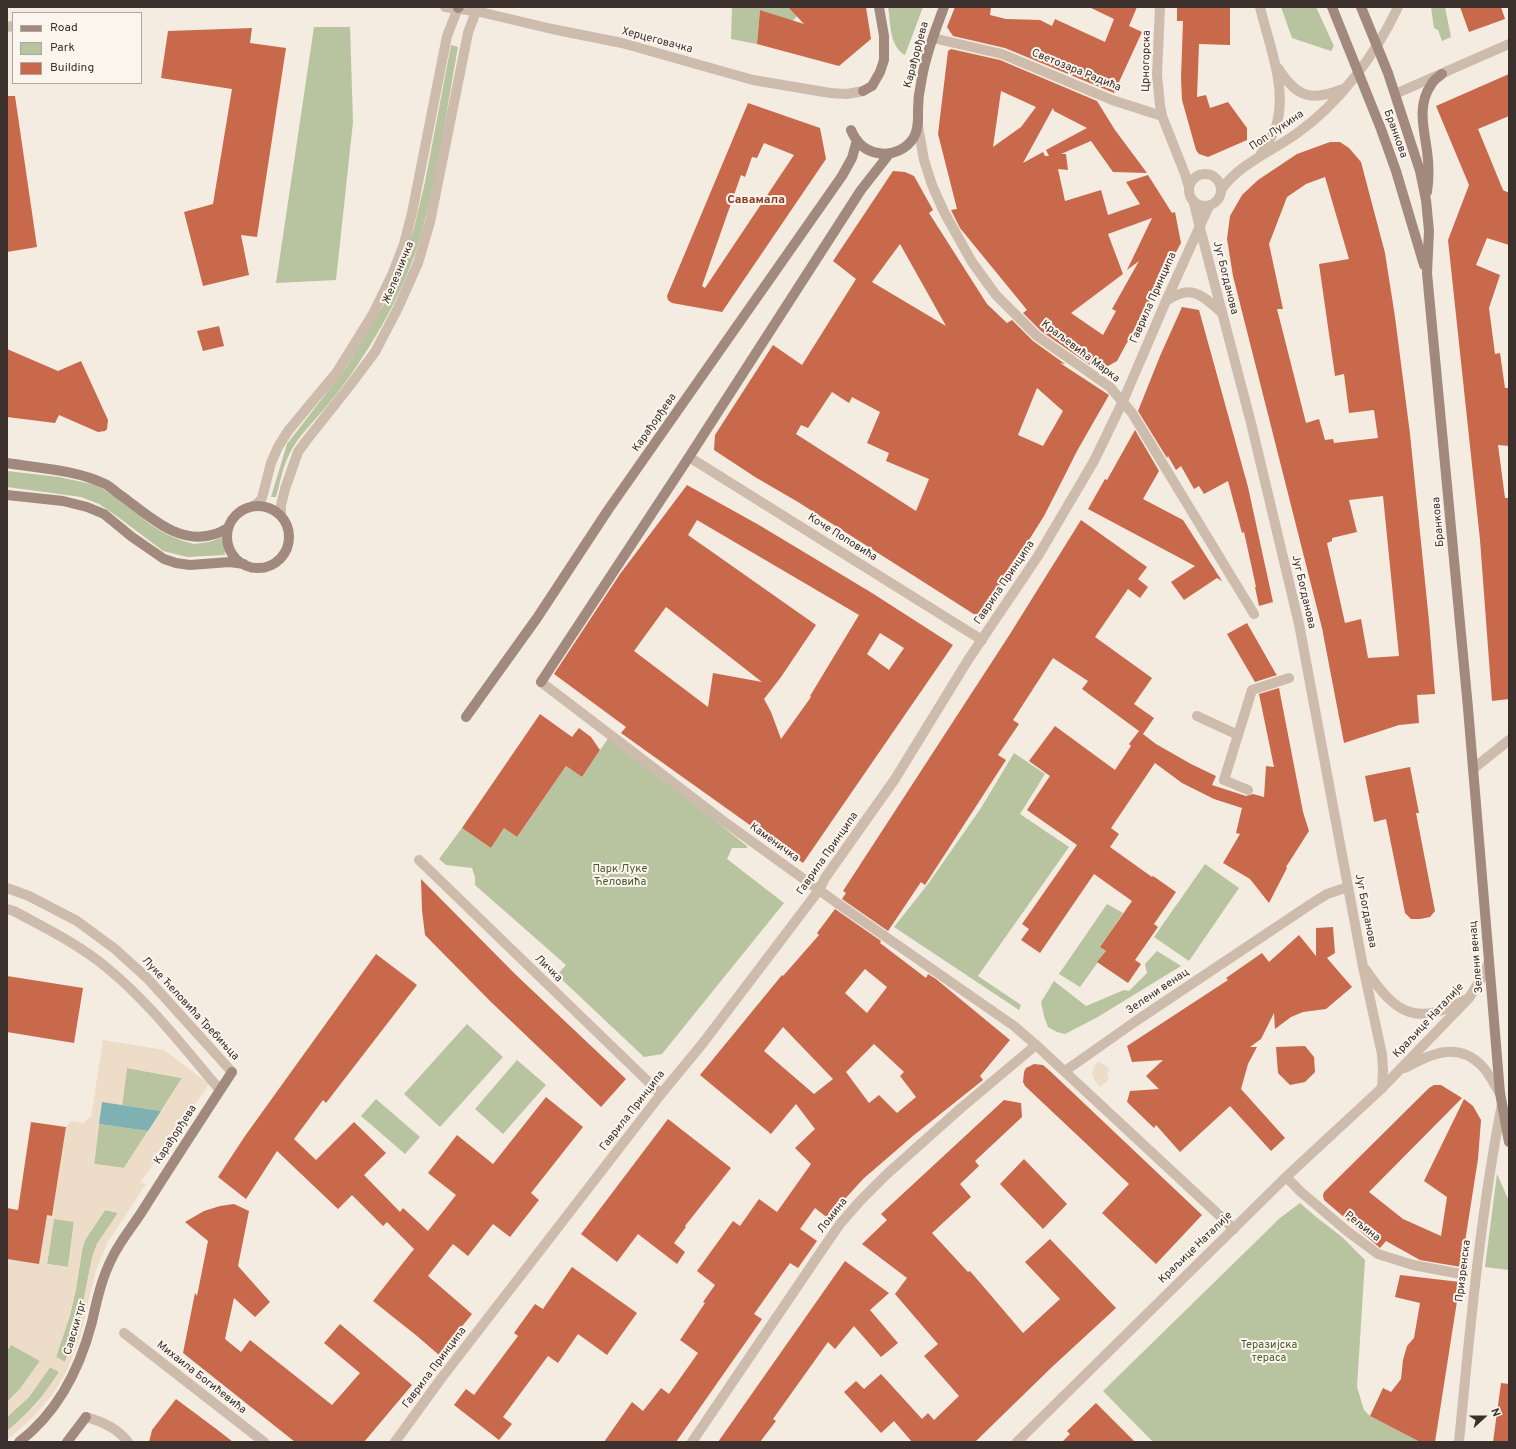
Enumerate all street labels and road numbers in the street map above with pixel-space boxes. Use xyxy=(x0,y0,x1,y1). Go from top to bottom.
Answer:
street label: Карађорђева xyxy=(902,20,932,90)
street label: Херцеговачка xyxy=(620,25,694,57)
street label: Црногорска xyxy=(1140,30,1154,92)
street label: Светозара Радића xyxy=(1029,47,1123,95)
street label: Поп Лукина xyxy=(1247,108,1307,154)
street label: Бранкова xyxy=(1380,108,1410,160)
street label: Железничка xyxy=(380,240,418,306)
street label: Југ Богданова xyxy=(1210,240,1240,316)
street label: Гаврила Принципа xyxy=(1128,251,1180,345)
street label: Краљевића Марка xyxy=(1038,318,1122,386)
street label: Карађорђева xyxy=(630,391,680,455)
street label: Бранкова xyxy=(1430,496,1448,548)
street label: Коче Поповића xyxy=(805,511,879,565)
street label: Гаврила Принципа xyxy=(972,539,1038,627)
street label: Југ Богданова xyxy=(1288,554,1318,630)
street label: Гаврила Принципа xyxy=(794,810,862,898)
street label: Каменичка xyxy=(747,821,801,865)
street label: Југ Богданова xyxy=(1351,873,1379,949)
street label: Зелени венац xyxy=(1467,920,1487,994)
street label: Личка xyxy=(531,953,565,985)
street label: Луке Ћеловића Требињца xyxy=(139,955,241,1063)
street label: Зелени венац xyxy=(1124,966,1192,1018)
street label: Краљице Наталије xyxy=(1391,981,1467,1061)
street label: Гаврила Принципа xyxy=(598,1068,668,1154)
street label: Карађорђева xyxy=(152,1103,200,1167)
street label: Ломина xyxy=(815,1196,851,1236)
street label: Краљице Наталије xyxy=(1156,1209,1236,1287)
street label: Рељина xyxy=(1342,1209,1382,1245)
street label: Призренска xyxy=(1454,1239,1474,1303)
street label: Савски трг xyxy=(62,1299,90,1357)
street label: Гаврила Принципа xyxy=(400,1325,470,1411)
street label: Михаила Богићевића xyxy=(153,1339,249,1417)

